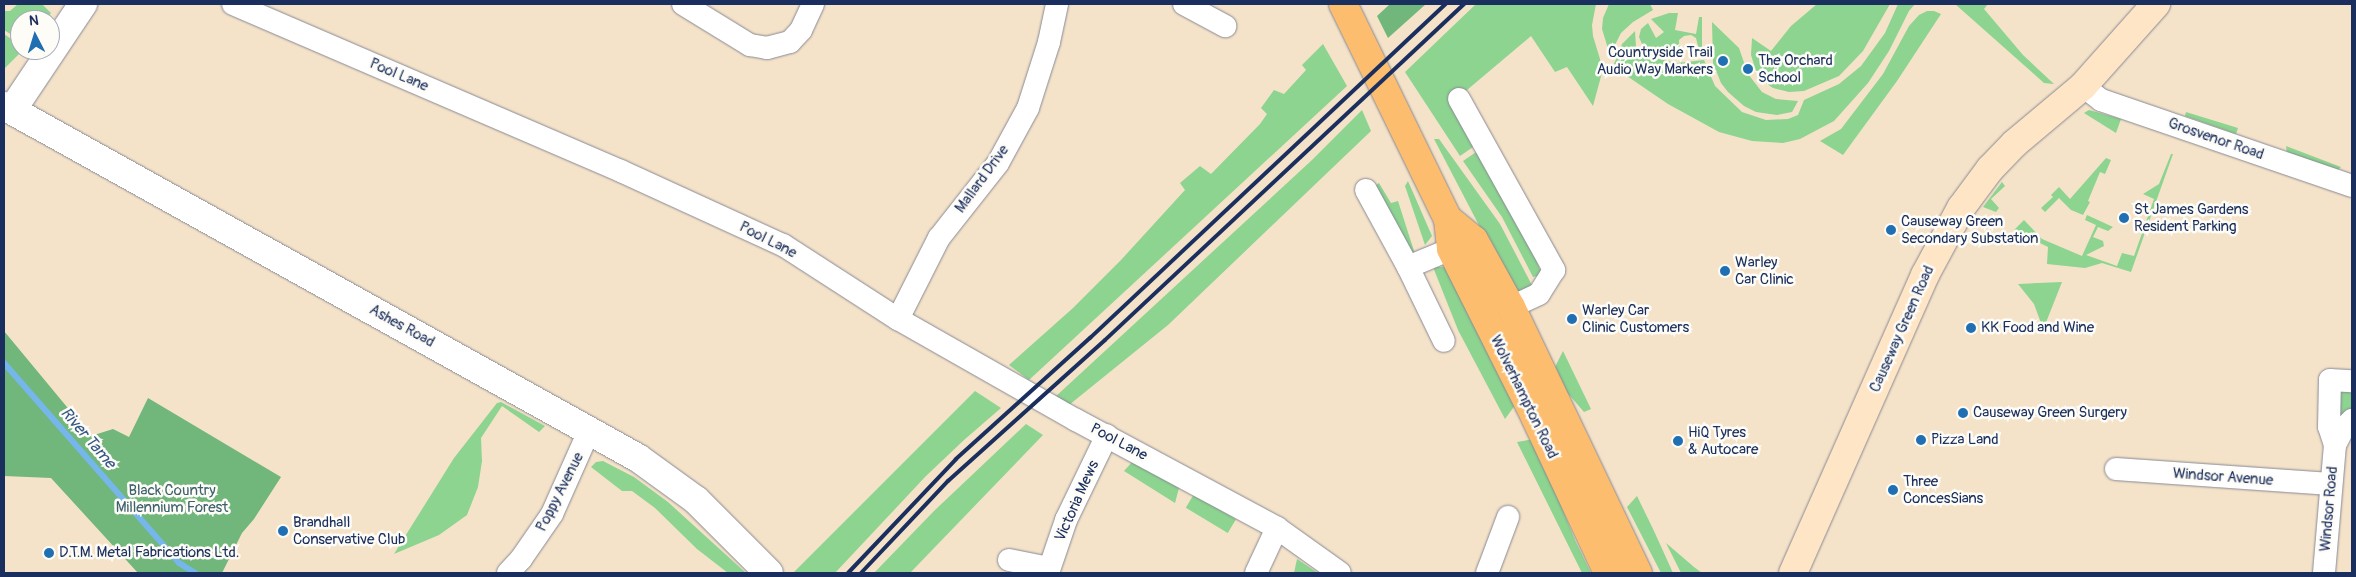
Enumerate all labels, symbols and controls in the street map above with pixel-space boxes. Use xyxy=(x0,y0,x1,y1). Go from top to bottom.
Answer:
north arrow xyxy=(10,10,60,60)
text: N xyxy=(28,12,39,29)
place label: Countryside Trail Audio Way Markers xyxy=(1597,43,1713,78)
place label: The Orchard School xyxy=(1758,51,1833,86)
street label: Pool Lane xyxy=(367,55,431,95)
marker: Countryside Trail Audio Way Markers xyxy=(1717,55,1729,67)
marker: The Orchard School xyxy=(1742,63,1754,75)
street label: Grosvenor Road xyxy=(2166,114,2266,164)
street label: Mallard Drive xyxy=(951,142,1013,216)
place label: St James Gardens Resident Parking xyxy=(2134,200,2248,235)
place label: Causeway Green Secondary Substation xyxy=(1901,212,2039,247)
marker: St James Gardens Resident Parking xyxy=(2118,212,2130,224)
street label: Pool Lane xyxy=(736,218,800,262)
marker: Causeway Green Secondary Substation xyxy=(1885,224,1897,236)
place label: Warley Car Clinic xyxy=(1735,253,1794,288)
street label: Causeway Green Road xyxy=(1866,263,1938,395)
marker: Warley Car Clinic xyxy=(1719,265,1731,277)
street label: Ashes Road xyxy=(366,301,438,351)
place label: Warley Car Clinic Customers xyxy=(1582,301,1689,336)
marker: Warley Car Clinic Customers xyxy=(1566,313,1578,325)
place label: KK Food and Wine xyxy=(1981,319,2094,337)
marker: KK Food and Wine xyxy=(1965,322,1977,334)
street label: Wolverhampton Road xyxy=(1486,332,1562,462)
water label: River Tame xyxy=(56,404,120,472)
place label: Causeway Green Surgery xyxy=(1973,404,2127,422)
marker: Causeway Green Surgery xyxy=(1957,407,1969,419)
street label: Pool Lane xyxy=(1087,419,1151,465)
place label: HiQ Tyres & Autocare xyxy=(1688,423,1758,458)
place label: Pizza Land xyxy=(1931,431,1999,449)
marker: Pizza Land xyxy=(1915,434,1927,446)
marker: HiQ Tyres & Autocare xyxy=(1672,435,1684,447)
street label: Poppy Avenue xyxy=(532,449,588,535)
street label: Victoria Mews xyxy=(1051,458,1103,544)
street label: Windsor Avenue xyxy=(2172,465,2274,489)
street label: Windsor Road xyxy=(2316,466,2342,552)
place label: Three ConcesSians xyxy=(1903,472,1983,507)
park label: Black Country Millennium Forest xyxy=(116,481,228,516)
marker: Three ConcesSians xyxy=(1887,484,1899,496)
place label: Brandhall Conservative Club xyxy=(293,513,405,548)
marker: Brandhall Conservative Club xyxy=(277,525,289,537)
place label: D.T.M. Metal Fabrications Ltd. xyxy=(59,544,239,562)
marker: D.T.M. Metal Fabrications Ltd. xyxy=(43,547,55,559)

